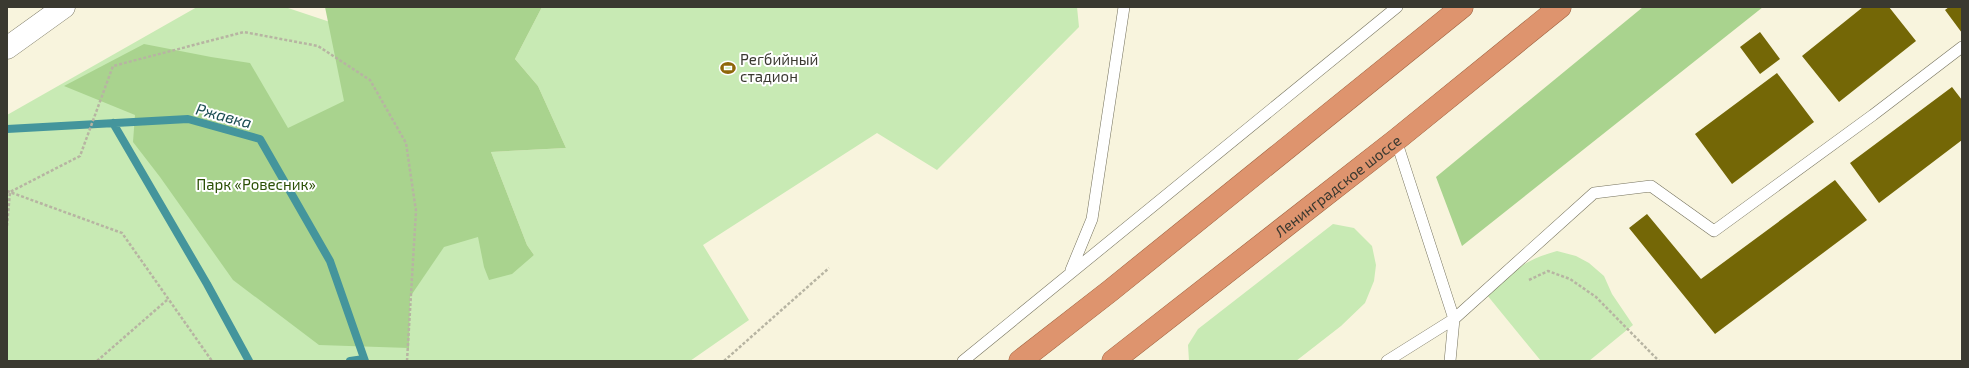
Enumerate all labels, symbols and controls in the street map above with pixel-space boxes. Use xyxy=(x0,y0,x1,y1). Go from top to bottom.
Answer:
place label: Регбийный стадион xyxy=(740,50,818,85)
sports icon: Регбийный стадион xyxy=(719,59,737,77)
water label: Ржавка xyxy=(194,98,254,132)
street label: Ленинградское шоссе xyxy=(1271,131,1404,241)
park label: Парк «Ровесник» xyxy=(196,175,316,193)

